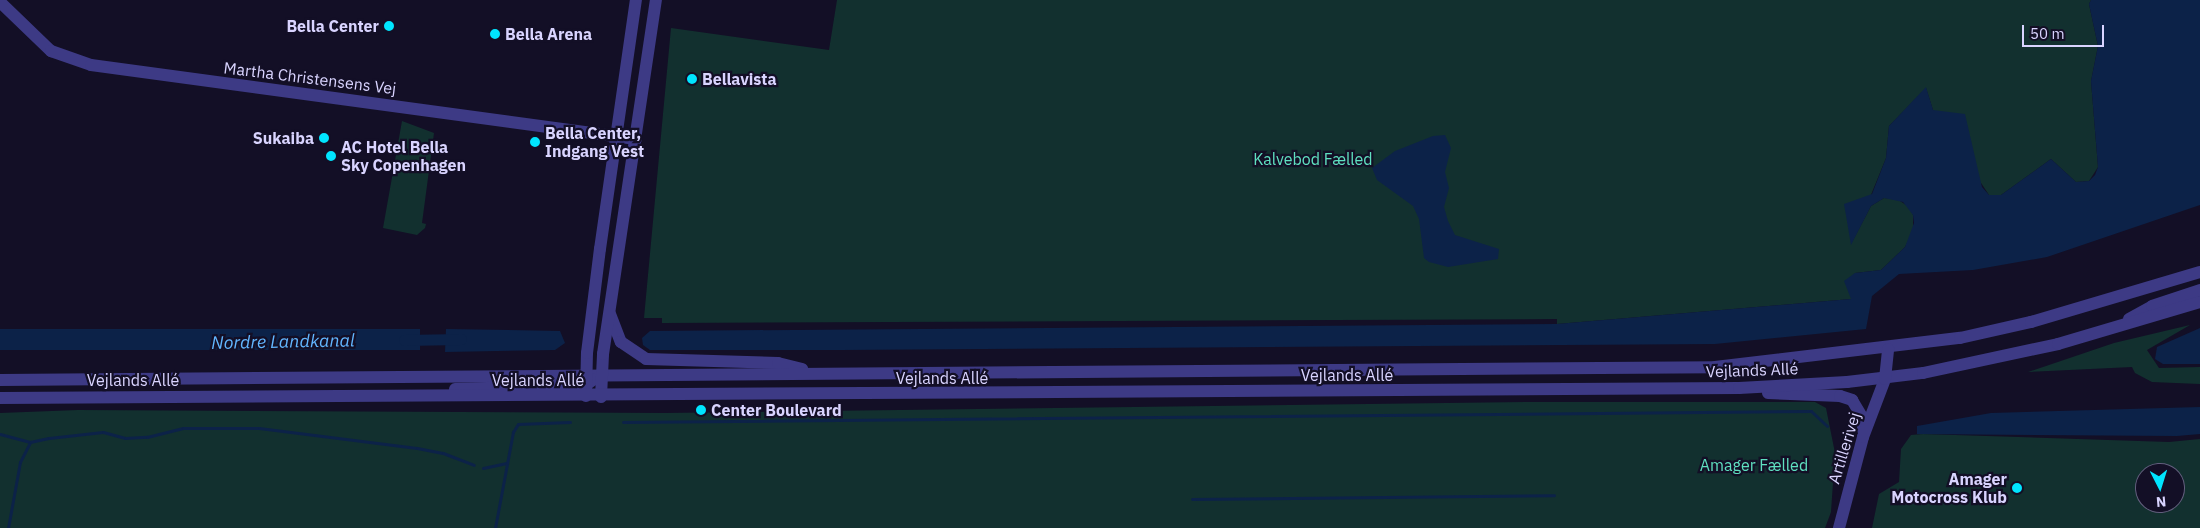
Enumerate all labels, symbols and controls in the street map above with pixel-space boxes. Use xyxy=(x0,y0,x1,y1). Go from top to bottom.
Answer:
scale bar xyxy=(2025,15,2108,47)
place label: Bella Center xyxy=(286,16,379,36)
marker: Bella Center xyxy=(383,20,395,32)
place label: Bella Arena xyxy=(505,24,592,44)
text: 50 m xyxy=(2030,24,2065,43)
marker: Bella Arena xyxy=(489,28,501,40)
street label: Martha Christensens Vej xyxy=(223,58,397,98)
place label: Bellavista xyxy=(702,69,777,89)
marker: Bellavista xyxy=(686,73,698,85)
place label: Bella Center, Indgang Vest xyxy=(545,123,644,161)
place label: Sukaiba xyxy=(253,128,314,148)
marker: Sukaiba xyxy=(318,132,330,144)
marker: Bella Center, Indgang Vest xyxy=(529,136,541,148)
place label: AC Hotel Bella Sky Copenhagen xyxy=(341,137,466,175)
park label: Kalvebod Fælled xyxy=(1253,149,1373,169)
marker: AC Hotel Bella Sky Copenhagen xyxy=(325,150,337,162)
water label: Nordre Landkanal xyxy=(211,330,355,354)
street label: Vejlands Allé xyxy=(1705,359,1799,381)
street label: Vejlands Allé xyxy=(1301,365,1393,385)
street label: Vejlands Allé xyxy=(896,368,988,388)
street label: Vejlands Allé xyxy=(87,370,179,390)
street label: Vejlands Allé xyxy=(492,370,584,390)
place label: Center Boulevard xyxy=(711,400,842,420)
marker: Center Boulevard xyxy=(695,404,707,416)
street label: Artillerivej xyxy=(1824,410,1864,486)
park label: Amager Fælled xyxy=(1700,455,1808,475)
north arrow xyxy=(2135,463,2185,513)
place label: Amager Motocross Klub xyxy=(1891,469,2007,507)
marker: Amager Motocross Klub xyxy=(2011,482,2023,494)
text: N xyxy=(2155,493,2167,511)

